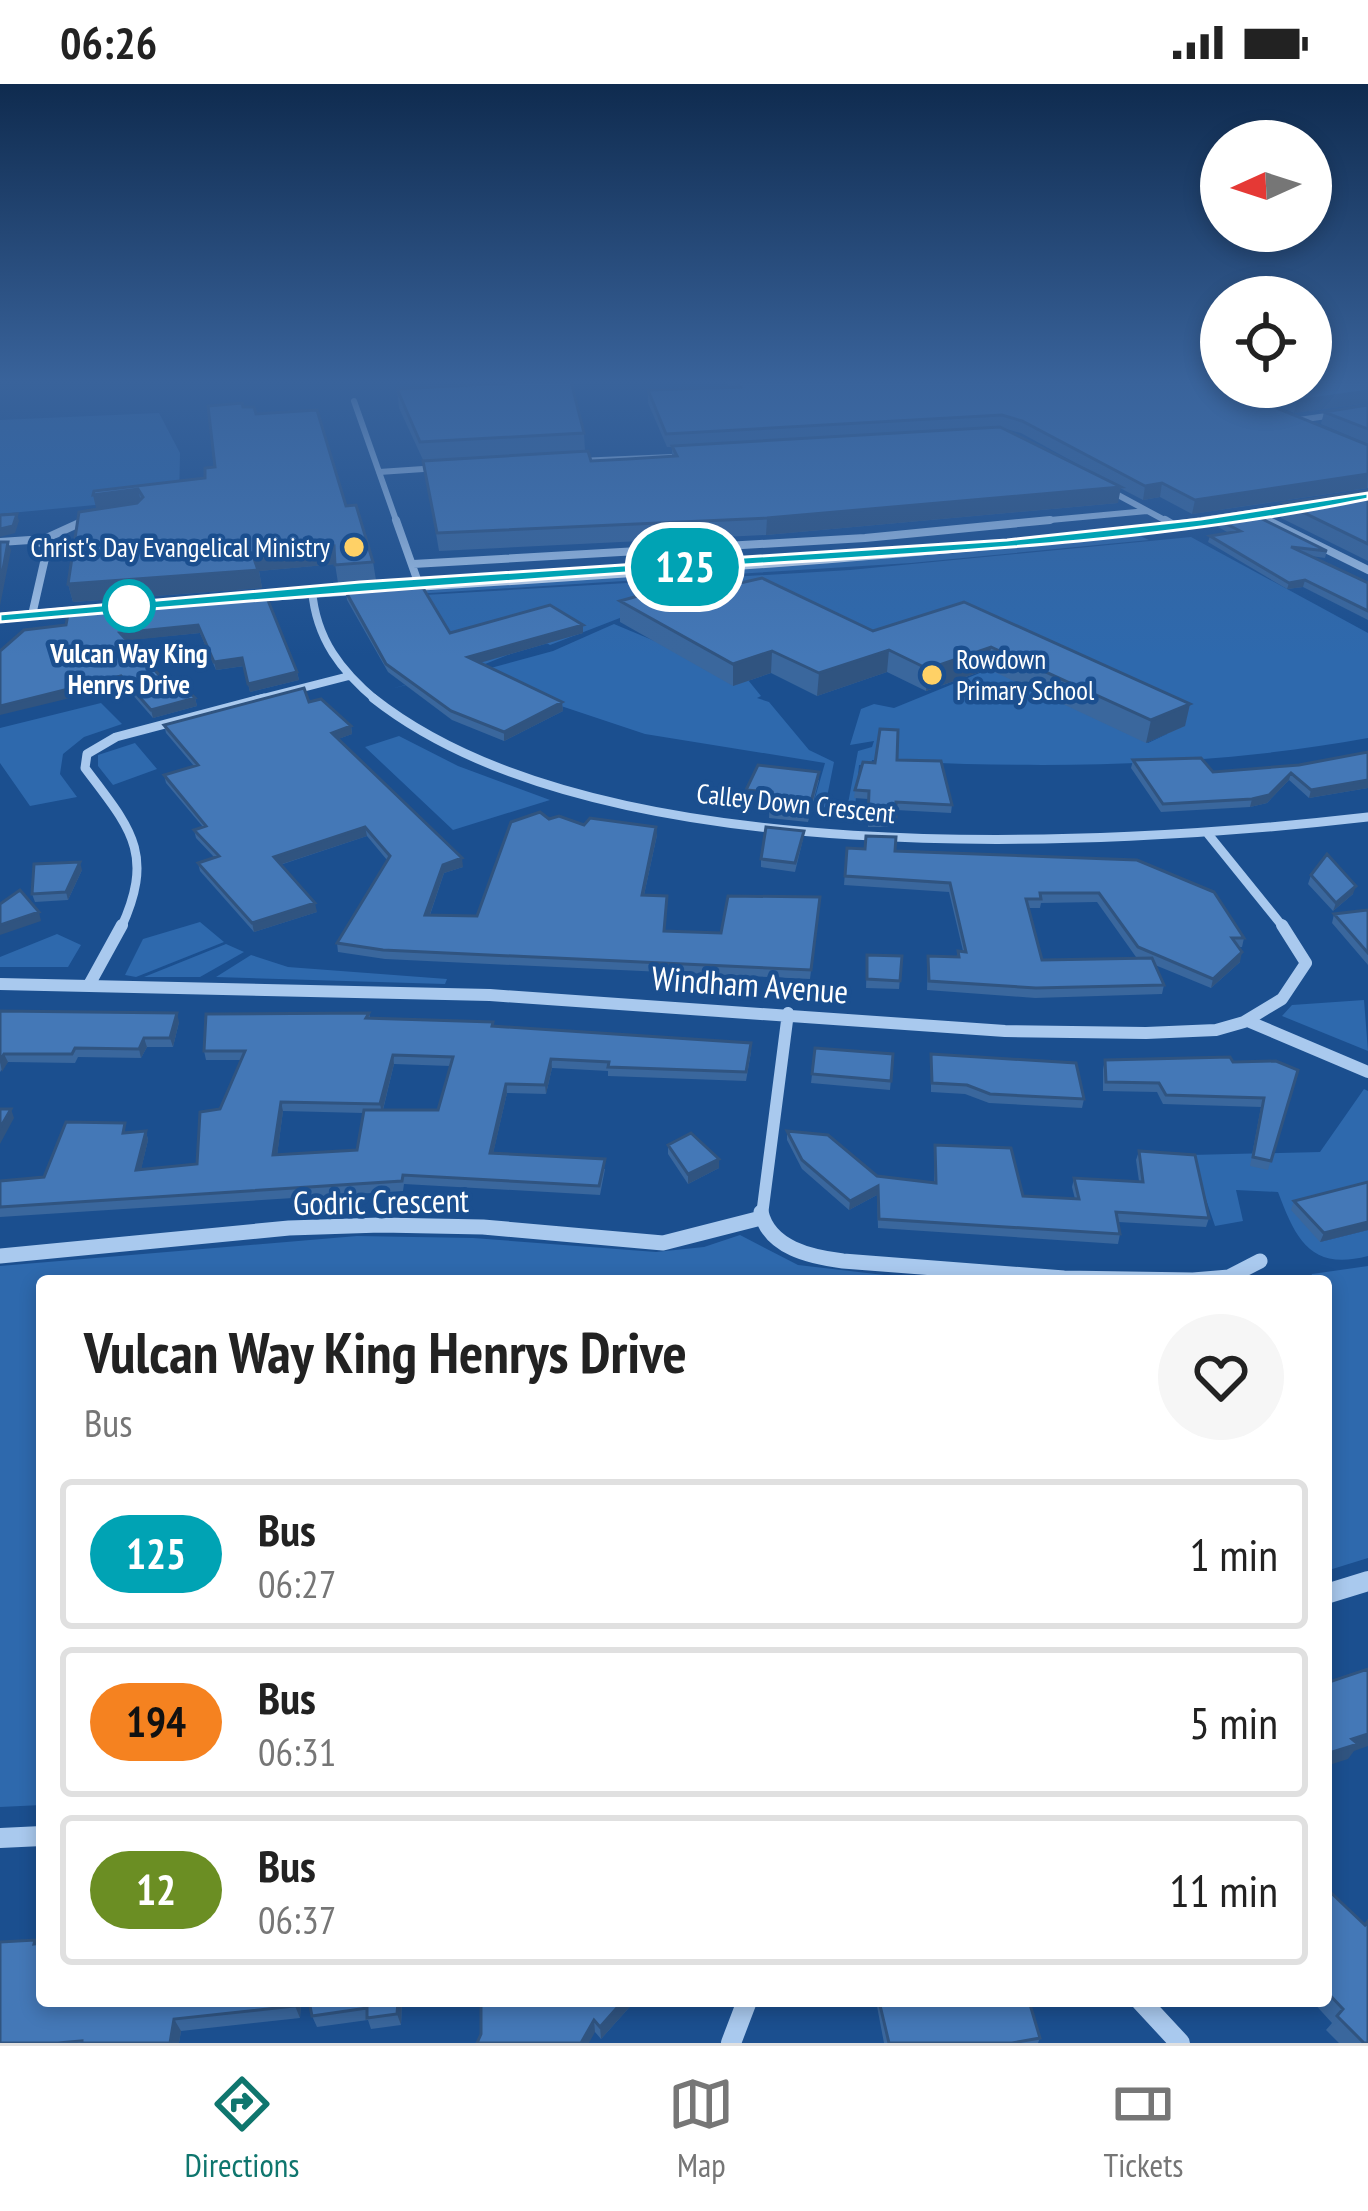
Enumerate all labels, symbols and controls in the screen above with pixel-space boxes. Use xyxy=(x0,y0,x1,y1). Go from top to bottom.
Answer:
text: 06:26 xyxy=(60,13,157,71)
north arrow xyxy=(1200,120,1332,252)
map controls xyxy=(1200,120,1332,408)
button: locate xyxy=(1200,276,1332,408)
line badge: 125 xyxy=(616,528,754,606)
place label: Christ's Day Evangelical Ministry xyxy=(31,530,331,564)
marker: Christ's Day Evangelical Ministry xyxy=(341,534,367,560)
text: 125 xyxy=(655,539,715,594)
marker: Vulcan Way King Henrys Drive xyxy=(104,581,154,631)
place label: Vulcan Way King Henrys Drive xyxy=(49,636,208,701)
place label: Rowdown Primary School xyxy=(956,642,1095,707)
marker: Rowdown Primary School xyxy=(919,662,945,688)
street label: Calley Down Crescent xyxy=(695,776,898,830)
street label: Windham Avenue xyxy=(650,956,850,1012)
street label: Godric Crescent xyxy=(293,1178,469,1224)
button: heart xyxy=(1158,1314,1284,1440)
text: Vulcan Way King Henrys Drive xyxy=(84,1315,687,1389)
text: Bus xyxy=(84,1397,132,1448)
text: Bus xyxy=(258,1500,316,1558)
text: 1 min xyxy=(1189,1525,1278,1583)
text: 125 xyxy=(126,1526,186,1581)
text: 06:27 xyxy=(258,1558,336,1609)
text: Bus xyxy=(258,1668,316,1726)
text: 5 min xyxy=(1189,1693,1278,1751)
text: 194 xyxy=(126,1694,186,1749)
text: 06:31 xyxy=(258,1726,336,1777)
text: Bus xyxy=(258,1836,316,1894)
text: 11 min xyxy=(1169,1861,1278,1919)
text: 12 xyxy=(136,1862,176,1917)
text: 06:37 xyxy=(258,1894,336,1945)
tab: Directions xyxy=(185,2071,299,2186)
tab: Map xyxy=(668,2071,734,2186)
tab: Tickets xyxy=(1103,2071,1183,2186)

